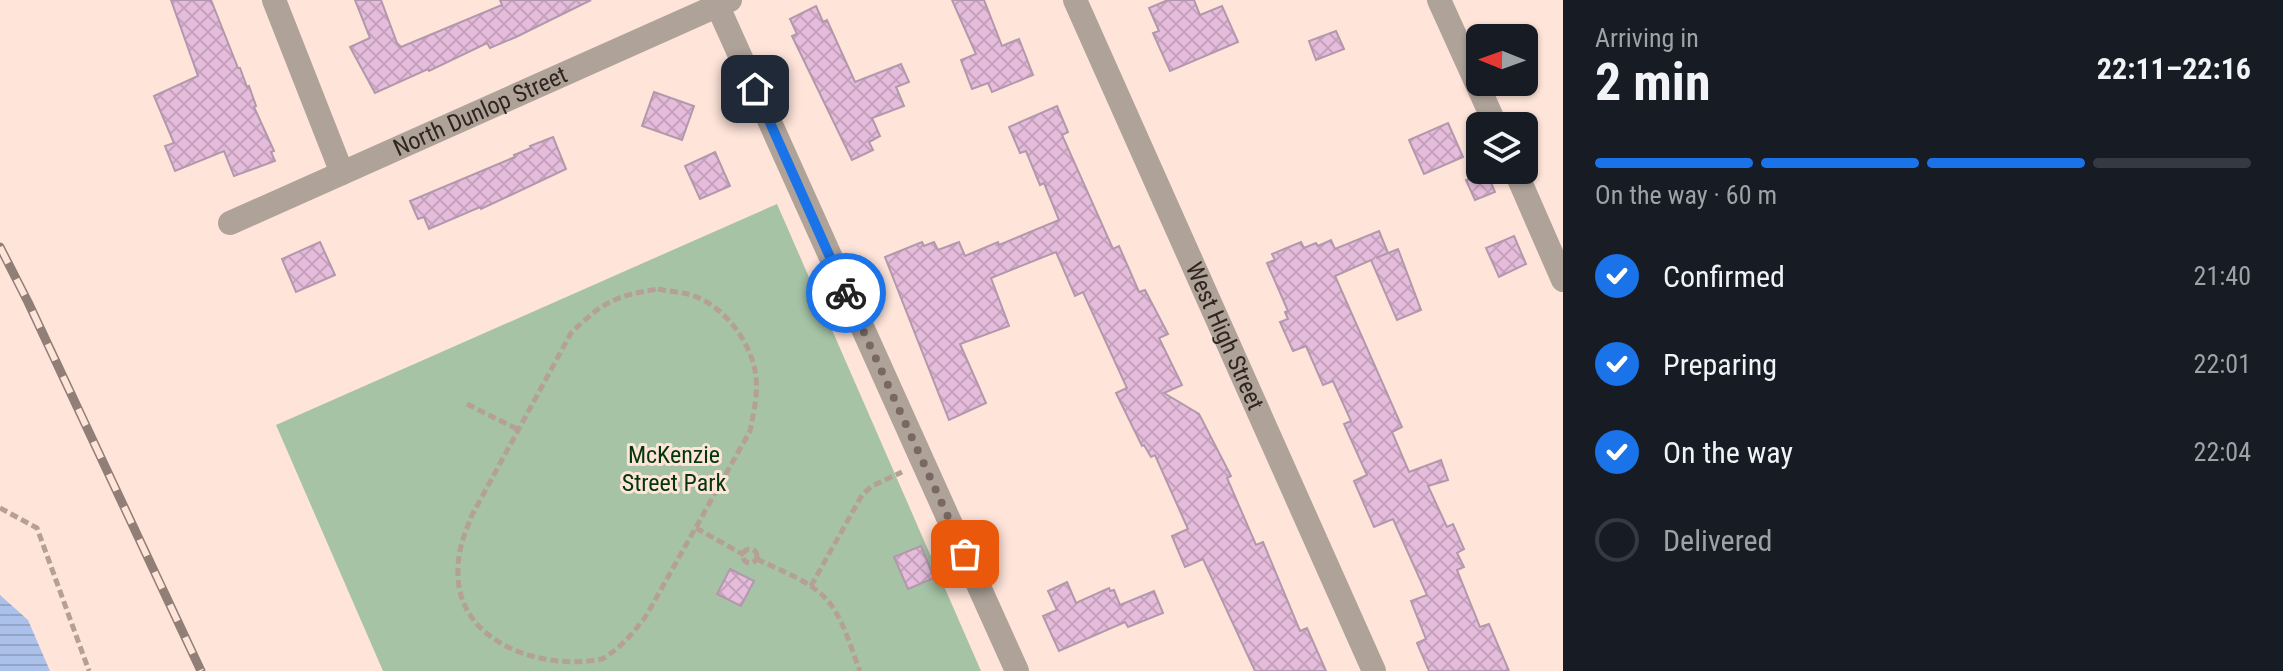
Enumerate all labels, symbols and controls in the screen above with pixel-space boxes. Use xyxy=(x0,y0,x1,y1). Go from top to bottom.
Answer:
text: Arriving in xyxy=(1595,23,1699,53)
north arrow xyxy=(1466,24,1538,96)
map controls xyxy=(1466,24,1538,184)
text: 22:11–22:16 xyxy=(2097,51,2251,86)
text: 2 min xyxy=(1595,52,1711,113)
pin xyxy=(721,55,789,123)
street label: North Dunlop Street xyxy=(389,60,571,162)
icon: home xyxy=(733,67,777,111)
button: layers xyxy=(1466,112,1538,184)
text: On the way · 60 m xyxy=(1595,180,1777,210)
courier xyxy=(806,253,886,333)
icon: check xyxy=(1595,254,1639,298)
street label: West High Street xyxy=(1180,258,1270,414)
text: Confirmed xyxy=(1663,259,1785,294)
text: 21:40 xyxy=(2194,261,2251,291)
icon: bike xyxy=(824,271,868,315)
icon: check xyxy=(1595,342,1639,386)
text: Preparing xyxy=(1663,347,1777,382)
text: 22:01 xyxy=(2194,349,2251,379)
icon: check xyxy=(1595,430,1639,474)
text: On the way xyxy=(1663,435,1793,470)
text: 22:04 xyxy=(2194,437,2251,467)
park label: McKenzie Street Park xyxy=(622,441,726,497)
pin xyxy=(931,520,999,588)
text: Delivered xyxy=(1663,523,1772,558)
icon: bag xyxy=(943,532,987,576)

